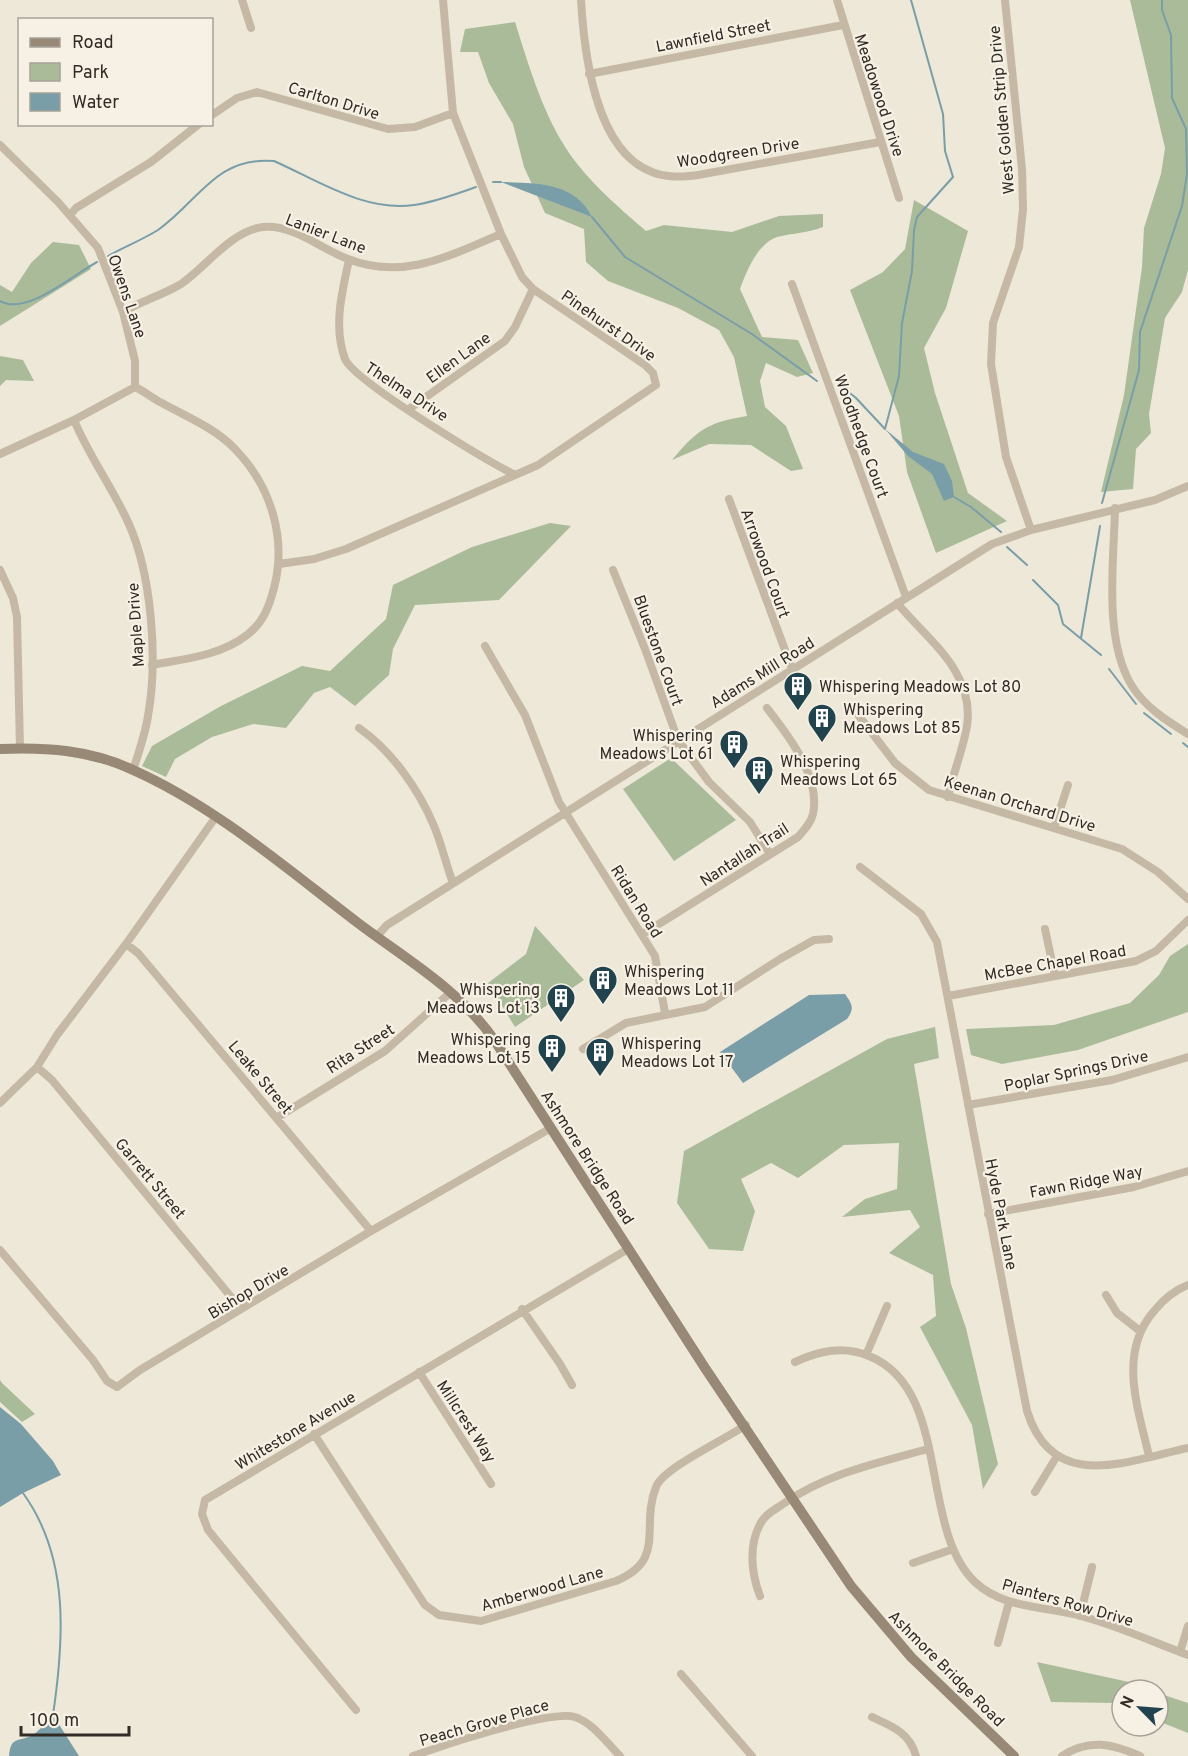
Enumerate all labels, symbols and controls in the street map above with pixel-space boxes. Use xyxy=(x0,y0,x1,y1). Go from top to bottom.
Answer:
street label: Lawnfield Street xyxy=(654,16,773,58)
legend xyxy=(18,18,213,126)
street label: West Golden Strip Drive xyxy=(986,25,1020,195)
text: Road xyxy=(72,32,114,55)
street label: Meadowood Drive xyxy=(849,32,907,160)
text: Park xyxy=(72,62,109,85)
street label: Carlton Drive xyxy=(285,79,382,125)
text: Water xyxy=(72,92,119,115)
street label: Woodgreen Drive xyxy=(676,134,801,174)
street label: Lanier Lane xyxy=(282,210,368,259)
street label: Owens Lane xyxy=(102,252,150,341)
street label: Pinehurst Drive xyxy=(557,287,659,367)
street label: Ellen Lane xyxy=(423,329,495,389)
street label: Thelma Drive xyxy=(361,358,451,427)
street label: Woodhedge Court xyxy=(829,372,892,501)
street label: Arrowood Court xyxy=(735,506,793,621)
street label: Maple Drive xyxy=(124,582,150,668)
street label: Bluestone Court xyxy=(628,592,686,709)
street label: Adams Mill Road xyxy=(707,634,819,714)
building icon: Whispering Meadows Lot 80 xyxy=(782,670,814,712)
place label: Whispering Meadows Lot 80 xyxy=(819,678,1021,698)
place label: Whispering Meadows Lot 85 xyxy=(843,701,961,739)
building icon: Whispering Meadows Lot 85 xyxy=(806,702,838,744)
place label: Whispering Meadows Lot 61 xyxy=(599,727,713,765)
building icon: Whispering Meadows Lot 61 xyxy=(718,728,750,770)
place label: Whispering Meadows Lot 65 xyxy=(780,753,897,791)
building icon: Whispering Meadows Lot 65 xyxy=(743,754,775,796)
street label: Keenan Orchard Drive xyxy=(941,772,1098,838)
street label: Nantallah Trail xyxy=(697,820,793,892)
street label: Ridan Road xyxy=(605,862,666,942)
street label: McBee Chapel Road xyxy=(983,942,1128,986)
place label: Whispering Meadows Lot 11 xyxy=(624,963,734,1001)
building icon: Whispering Meadows Lot 11 xyxy=(587,964,619,1006)
place label: Whispering Meadows Lot 13 xyxy=(426,981,540,1019)
building icon: Whispering Meadows Lot 13 xyxy=(545,982,577,1024)
street label: Rita Street xyxy=(323,1020,399,1079)
place label: Whispering Meadows Lot 15 xyxy=(417,1031,531,1069)
building icon: Whispering Meadows Lot 15 xyxy=(536,1032,568,1074)
place label: Whispering Meadows Lot 17 xyxy=(621,1035,733,1073)
building icon: Whispering Meadows Lot 17 xyxy=(584,1036,616,1078)
street label: Leake Street xyxy=(223,1037,296,1119)
street label: Poplar Springs Drive xyxy=(1002,1047,1150,1097)
street label: Ashmore Bridge Road xyxy=(535,1087,637,1229)
street label: Garrett Street xyxy=(110,1135,189,1224)
street label: Hyde Park Lane xyxy=(979,1157,1021,1272)
street label: Fawn Ridge Way xyxy=(1028,1162,1145,1204)
street label: Bishop Drive xyxy=(205,1261,293,1325)
street label: Millcrest Way xyxy=(431,1377,499,1467)
street label: Whitestone Avenue xyxy=(232,1388,360,1476)
street label: Amberwood Lane xyxy=(479,1563,606,1617)
street label: Planters Row Drive xyxy=(999,1576,1135,1632)
street label: Ashmore Bridge Road xyxy=(883,1607,1008,1732)
north arrow xyxy=(1110,1678,1170,1738)
text: N xyxy=(1117,1693,1140,1712)
street label: Peach Grove Place xyxy=(417,1696,552,1752)
scale bar xyxy=(21,1699,129,1737)
text: 100 m xyxy=(30,1710,79,1733)

